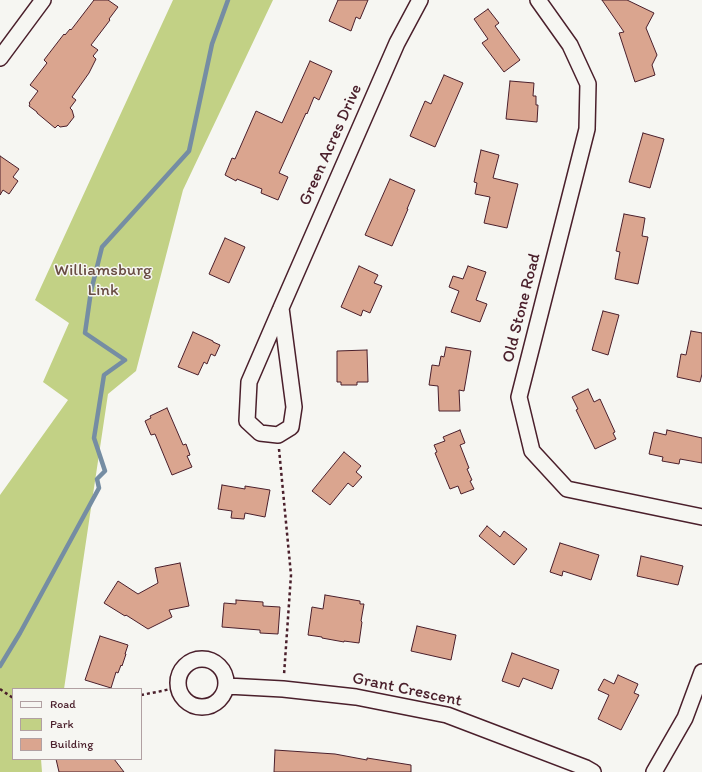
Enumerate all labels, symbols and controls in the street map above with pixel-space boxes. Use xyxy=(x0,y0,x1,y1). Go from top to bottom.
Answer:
street label: Green Acres Drive xyxy=(295,81,367,209)
street label: Old Stone Road xyxy=(499,251,545,365)
park label: Williamsburg Link xyxy=(54,261,152,301)
street label: Grant Crescent xyxy=(350,668,464,712)
legend xyxy=(12,688,142,760)
text: Road xyxy=(50,697,76,711)
text: Park xyxy=(50,717,74,731)
text: Building xyxy=(50,737,93,751)

